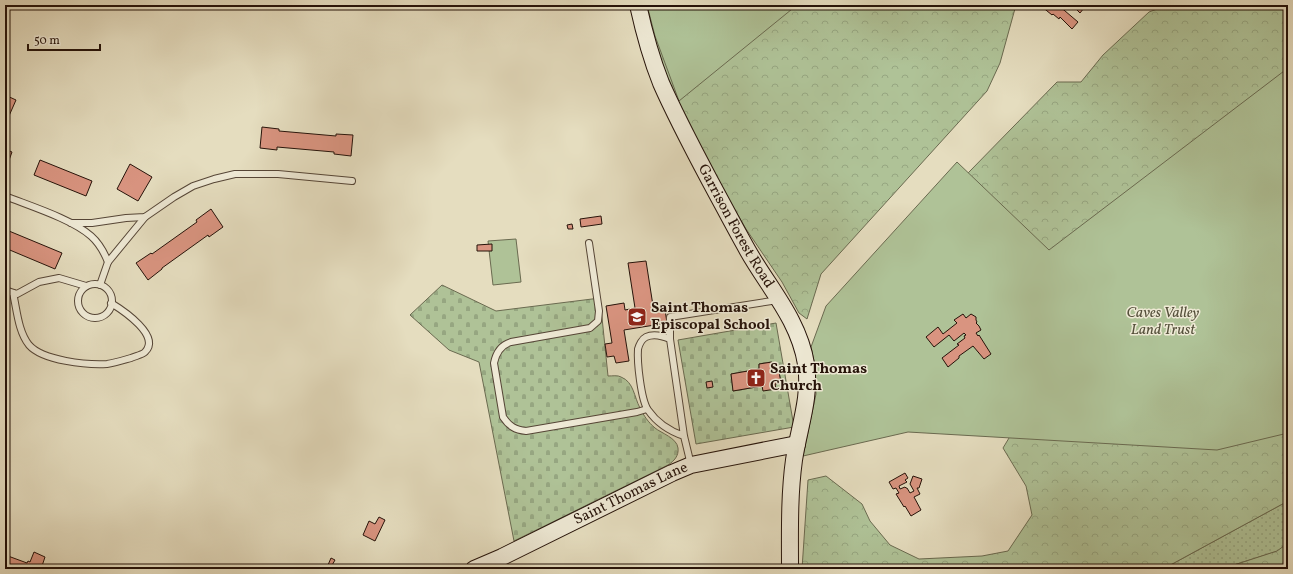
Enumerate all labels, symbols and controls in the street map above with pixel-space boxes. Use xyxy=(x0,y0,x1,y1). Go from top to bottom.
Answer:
scale bar xyxy=(28,26,100,52)
text: 50 m xyxy=(34,33,60,49)
street label: Garrison Forest Road xyxy=(692,160,779,292)
place label: Saint Thomas Episcopal School xyxy=(651,298,770,336)
park label: Caves Valley Land Trust xyxy=(1127,303,1200,341)
school or university icon: Saint Thomas Episcopal School xyxy=(626,306,648,328)
place label: Saint Thomas Church xyxy=(770,359,867,397)
church icon: Saint Thomas Church xyxy=(745,367,767,389)
street label: Saint Thomas Lane xyxy=(570,457,691,530)

